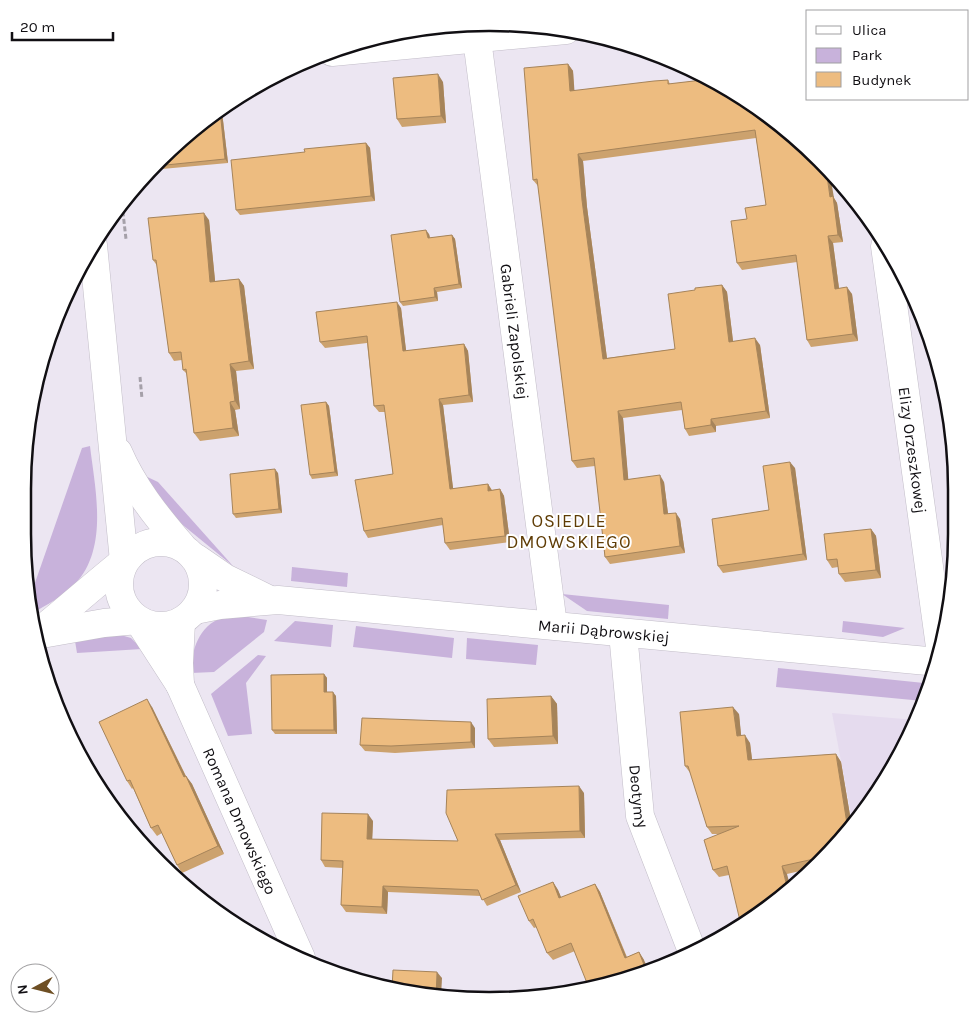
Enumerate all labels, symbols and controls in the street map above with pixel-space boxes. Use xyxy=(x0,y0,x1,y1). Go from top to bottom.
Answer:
scale bar xyxy=(12,10,114,42)
legend xyxy=(806,10,969,100)
text: 20 m xyxy=(20,18,55,36)
text: Ulica xyxy=(852,21,886,39)
text: Park xyxy=(852,46,882,64)
text: Budynek xyxy=(852,71,911,89)
street label: Gabrieli Zapolskiej xyxy=(497,262,533,401)
street label: Elizy Orzeszkowej xyxy=(895,386,931,515)
district label: OSIEDLE DMOWSKIEGO xyxy=(506,510,632,553)
street label: Marii Dąbrowskiej xyxy=(537,615,670,646)
street label: Romana Dmowskiego xyxy=(199,744,281,897)
street label: Deotymy xyxy=(626,764,653,831)
north arrow xyxy=(10,963,60,1013)
text: N xyxy=(14,984,32,996)

